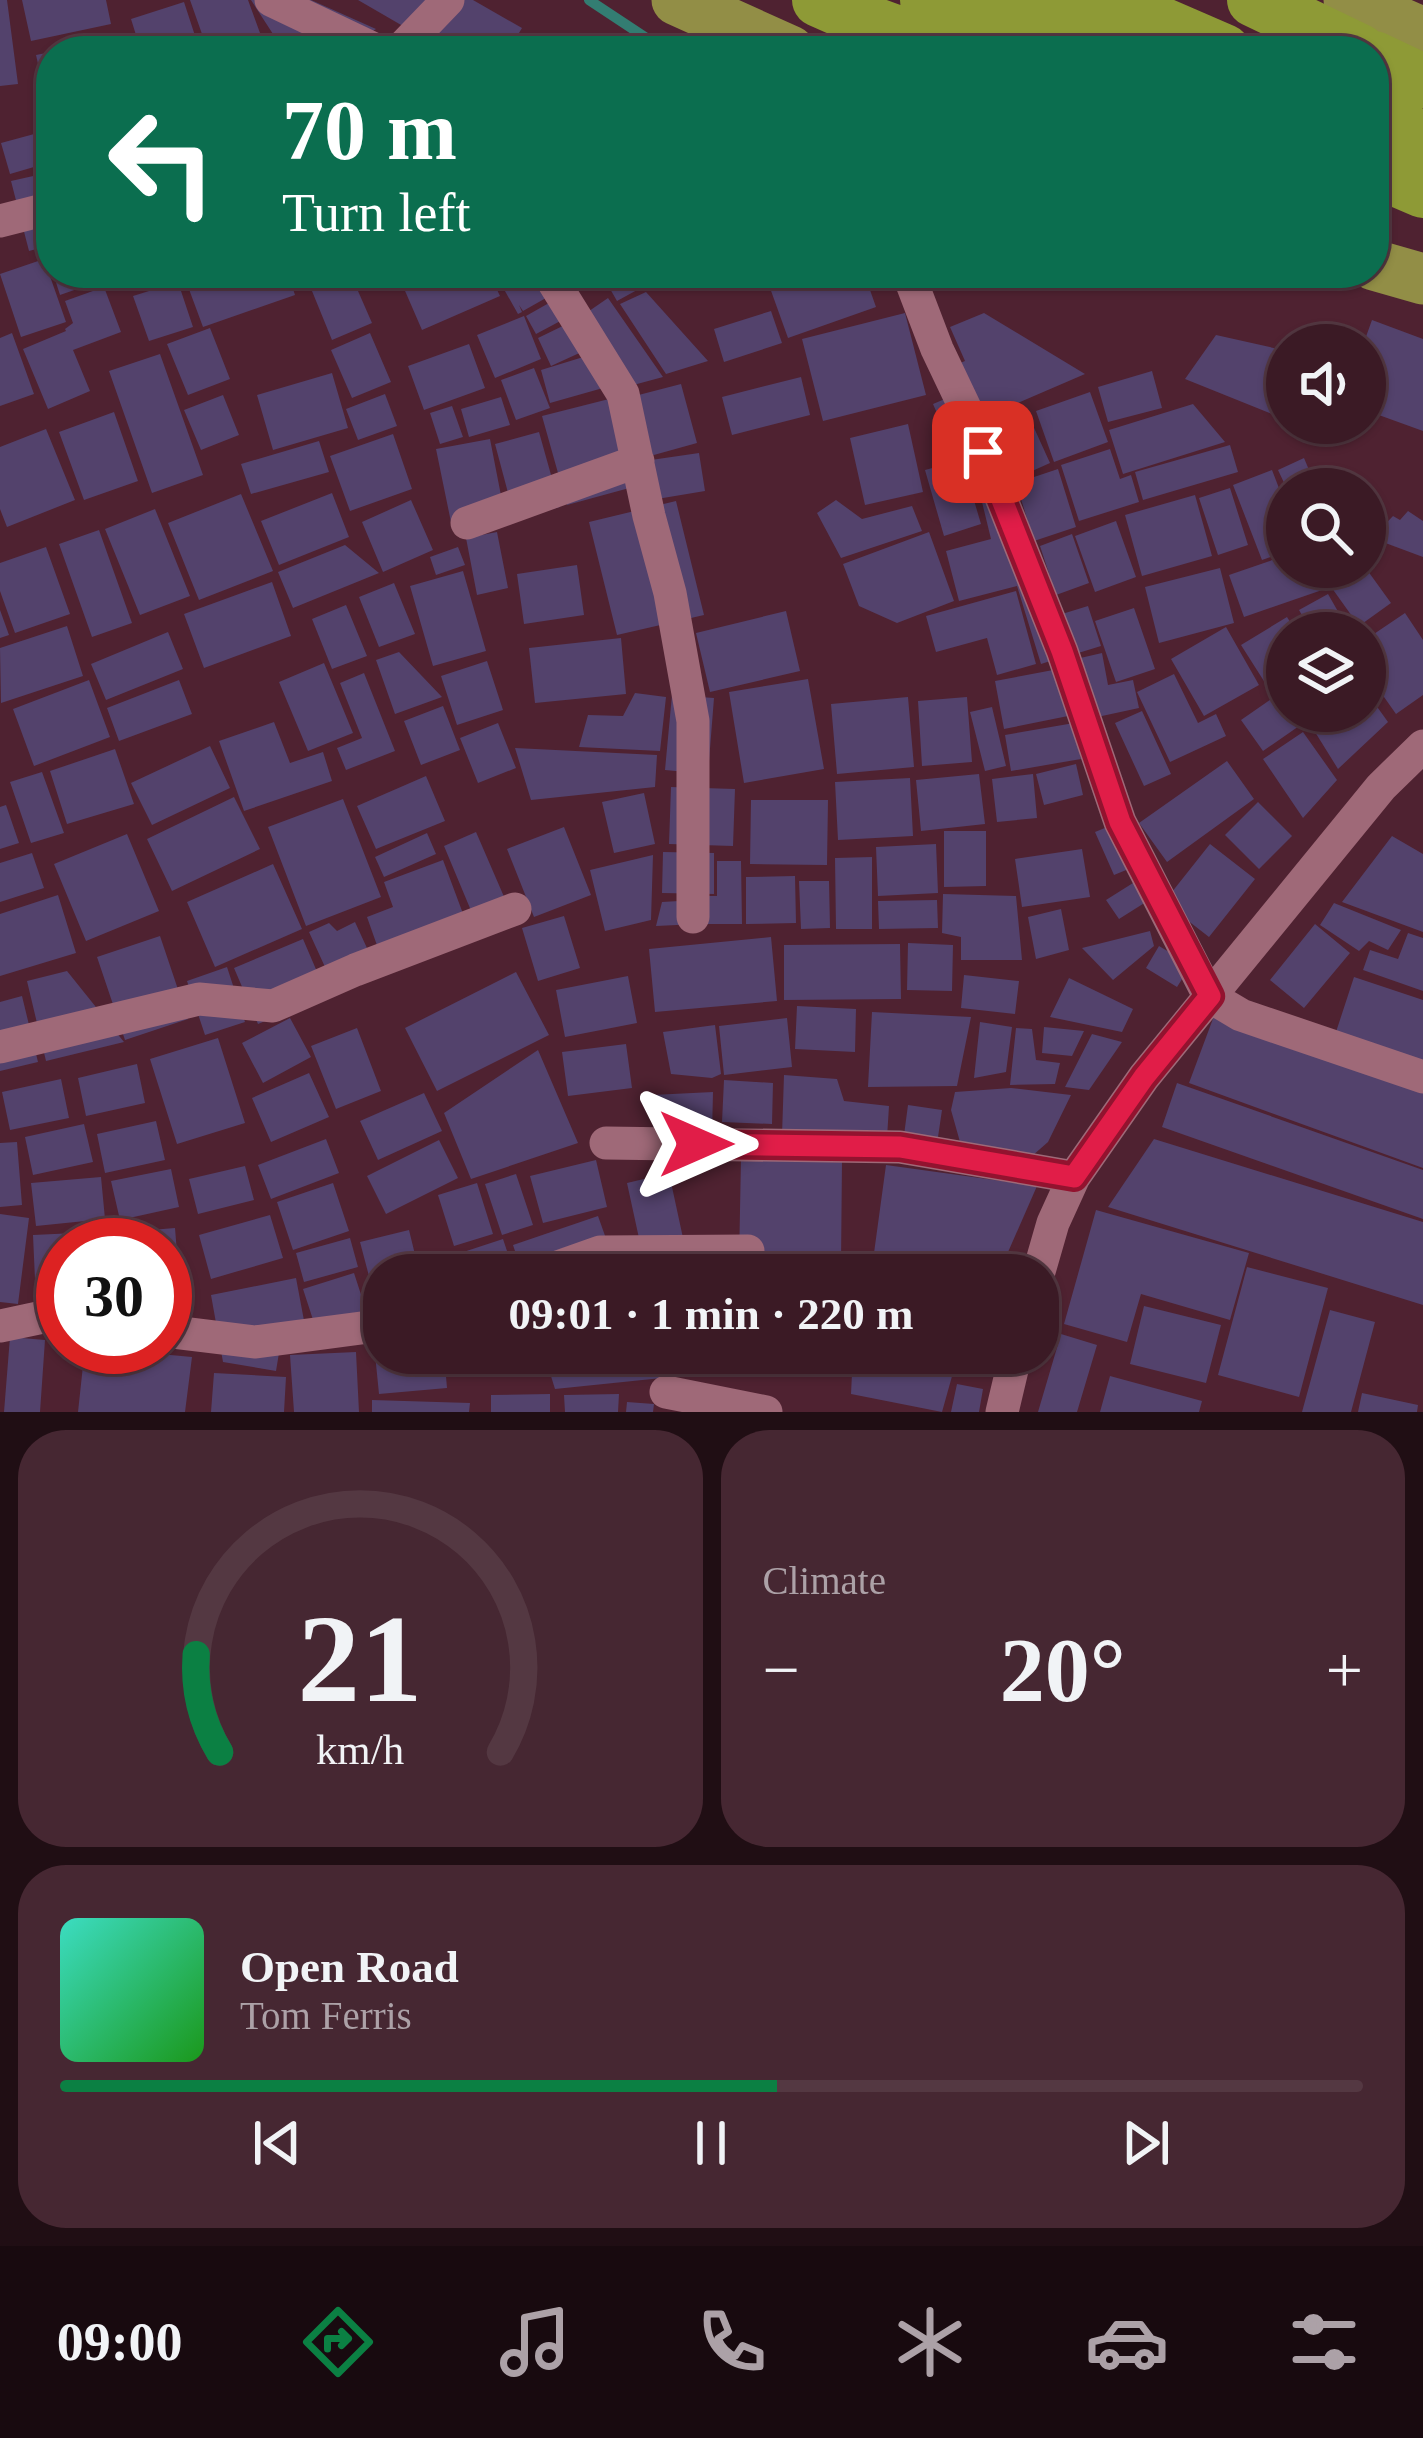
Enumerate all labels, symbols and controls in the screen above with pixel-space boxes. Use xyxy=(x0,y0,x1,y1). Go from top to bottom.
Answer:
icon: left xyxy=(84,84,240,240)
text: 70 m xyxy=(282,84,457,177)
text: Turn left xyxy=(282,183,471,243)
map controls xyxy=(1266,324,1386,732)
button: sound xyxy=(1266,324,1386,444)
pin xyxy=(932,401,1034,503)
icon: arrive xyxy=(950,419,1016,485)
button: search xyxy=(1266,468,1386,588)
button: layers xyxy=(1266,612,1386,732)
position arrow xyxy=(633,1081,759,1207)
speed limit sign: 30 xyxy=(36,1218,192,1374)
text: 09:01 · 1 min · 220 m xyxy=(509,1289,914,1339)
text: Climate xyxy=(763,1559,886,1602)
text: 21 xyxy=(298,1590,423,1728)
text: 20° xyxy=(1000,1621,1126,1720)
text: − xyxy=(763,1633,800,1706)
text: + xyxy=(1326,1633,1363,1706)
text: km/h xyxy=(316,1725,404,1772)
text: Open Road xyxy=(240,1942,459,1992)
text: Tom Ferris xyxy=(240,1994,412,2037)
icon: previous xyxy=(244,2110,310,2176)
icon: pause xyxy=(678,2110,744,2176)
icon: next xyxy=(1113,2110,1179,2176)
icon: directions xyxy=(296,2300,380,2384)
icon: music xyxy=(493,2300,577,2384)
icon: phone xyxy=(690,2300,774,2384)
icon: climate xyxy=(888,2300,972,2384)
icon: car xyxy=(1085,2300,1169,2384)
icon: filters xyxy=(1282,2300,1366,2384)
text: 09:00 xyxy=(57,2312,183,2372)

